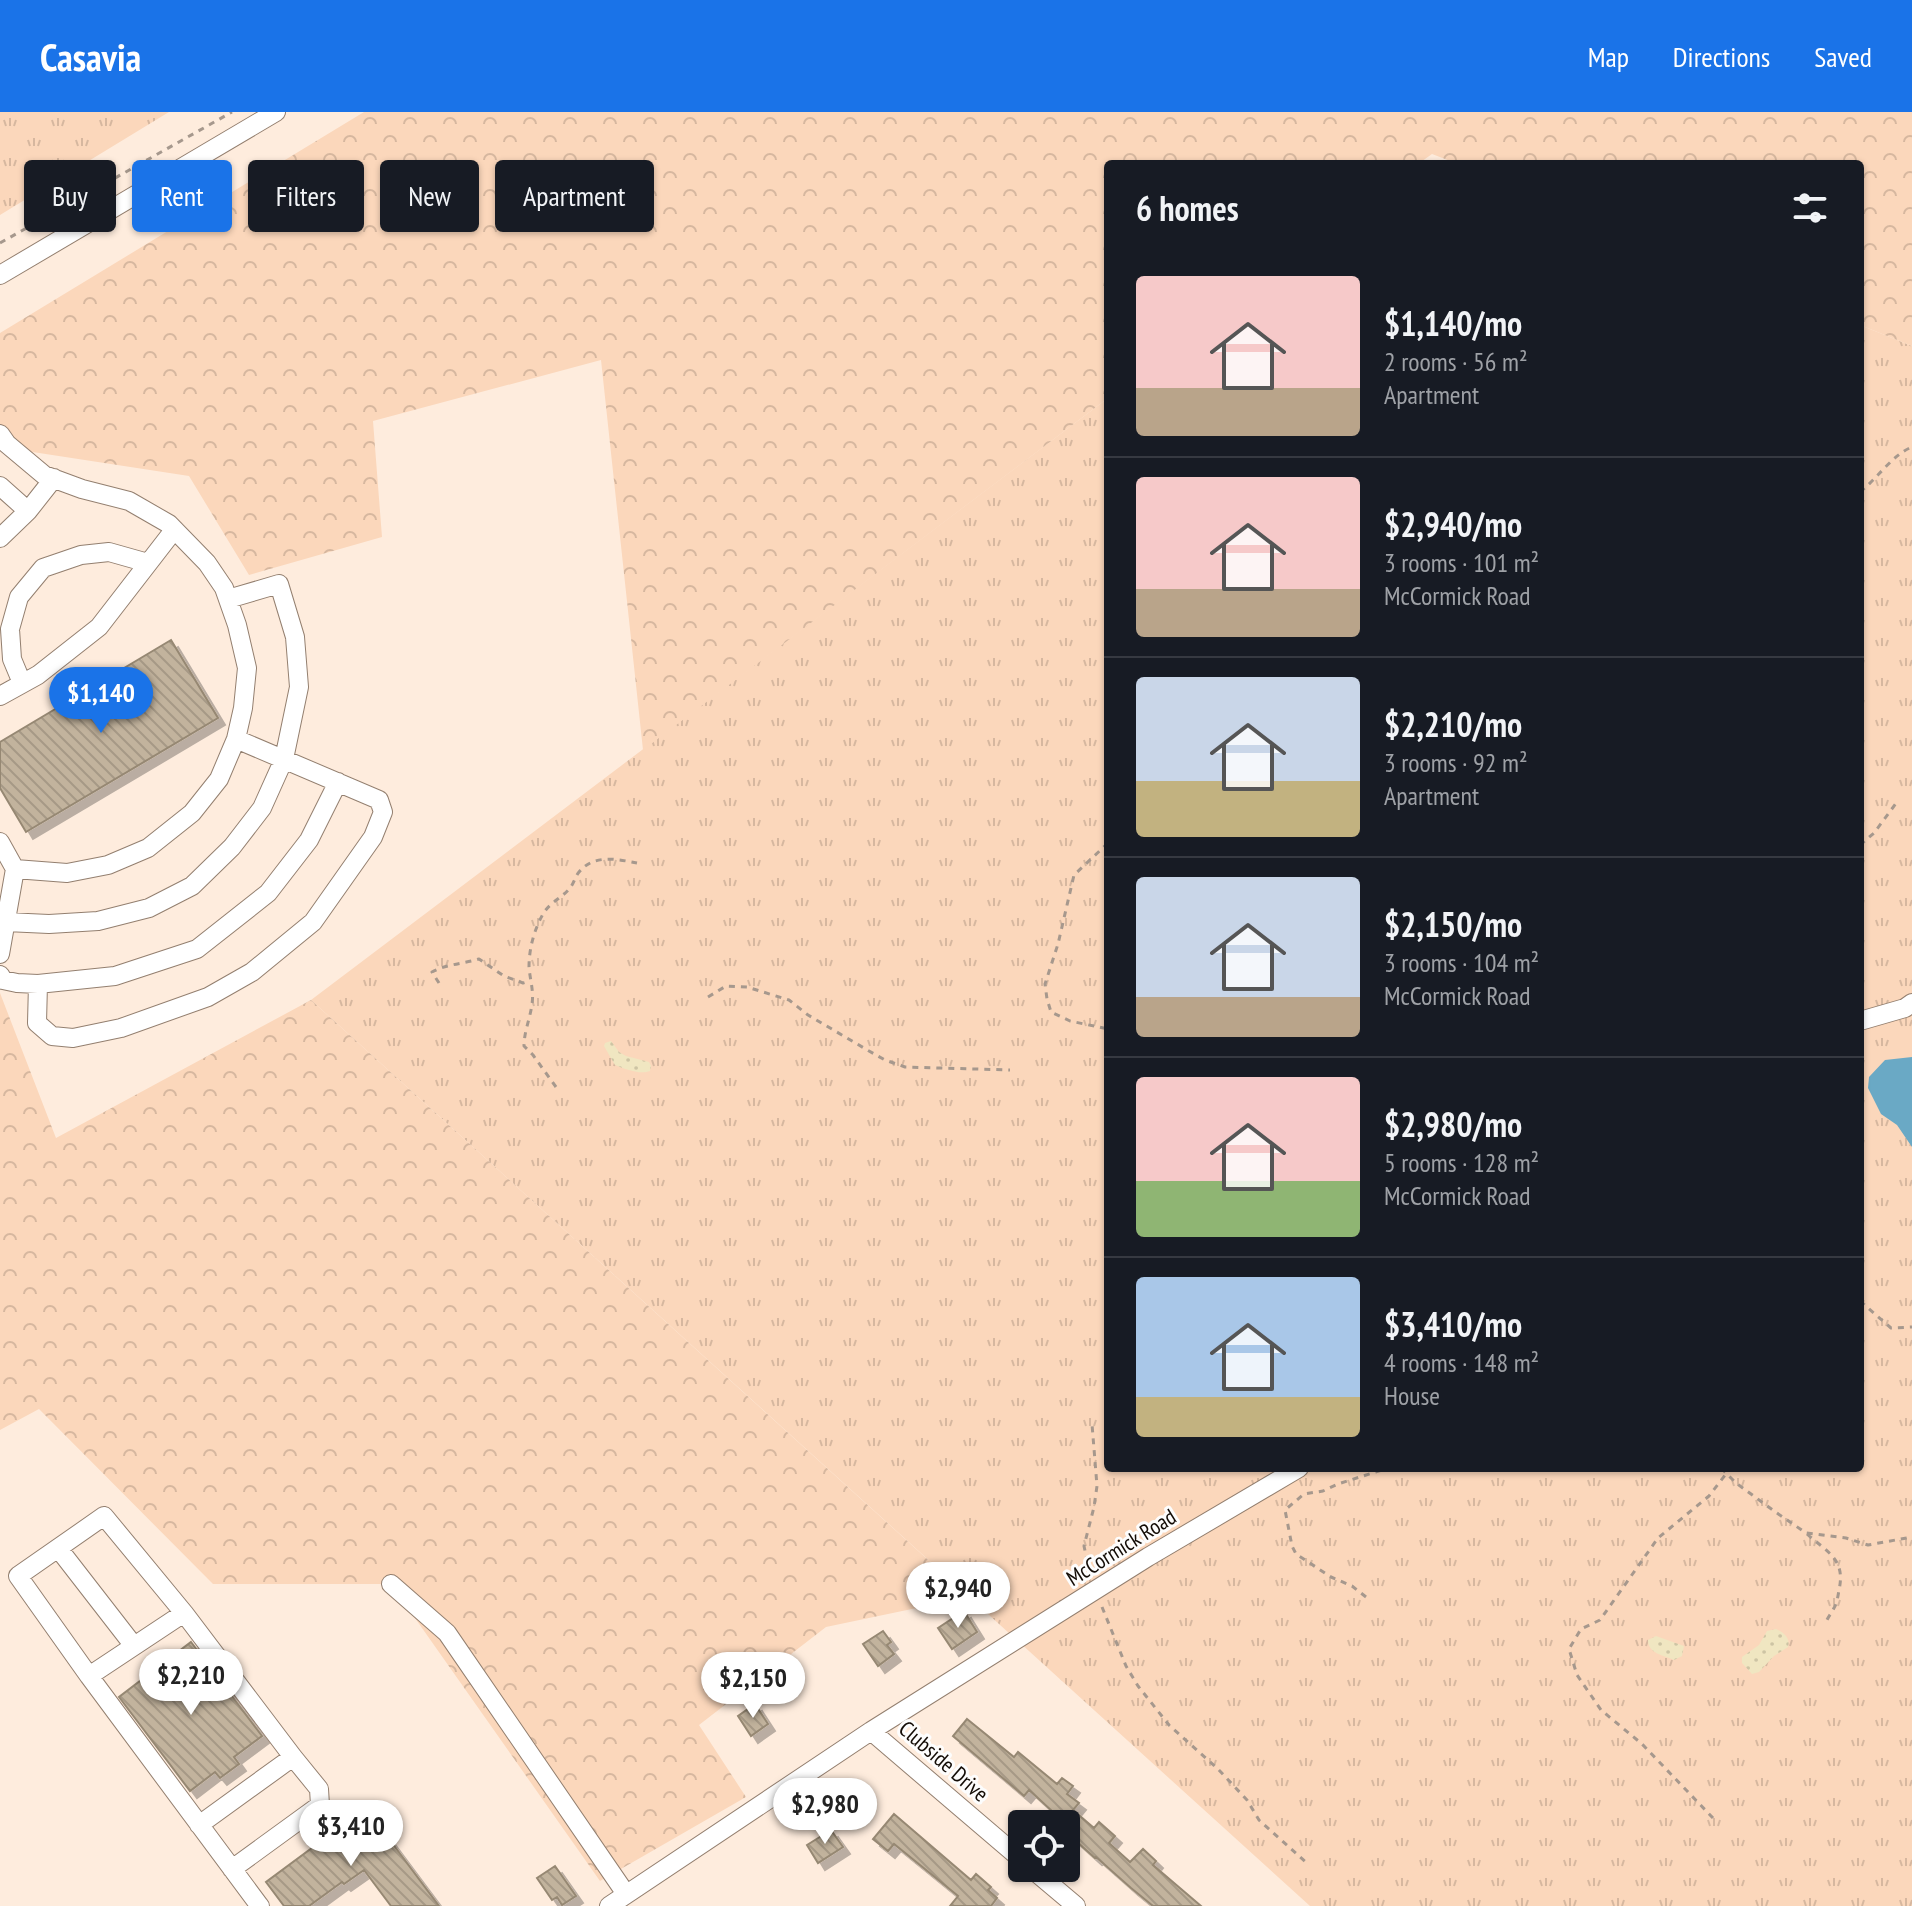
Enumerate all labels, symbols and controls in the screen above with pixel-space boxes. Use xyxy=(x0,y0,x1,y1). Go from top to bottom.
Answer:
text: Casavia xyxy=(40,32,141,81)
text: Map xyxy=(1588,38,1629,75)
text: Directions xyxy=(1673,38,1770,75)
text: Saved xyxy=(1814,38,1872,75)
chip: Buy xyxy=(24,160,116,232)
chip: Rent xyxy=(132,160,232,232)
chip: Filters xyxy=(248,160,364,232)
chip: New xyxy=(380,160,479,232)
chip: Apartment xyxy=(495,160,654,232)
text: 6 homes xyxy=(1136,186,1239,230)
icon: filters xyxy=(1788,186,1832,230)
text: $1,140/mo xyxy=(1384,301,1522,345)
icon: home xyxy=(1200,308,1296,404)
text: 2 rooms · 56 m² xyxy=(1384,345,1528,378)
text: Apartment xyxy=(1384,378,1479,411)
text: $2,940/mo xyxy=(1384,502,1522,546)
icon: home xyxy=(1200,509,1296,605)
text: 3 rooms · 101 m² xyxy=(1384,546,1539,579)
text: McCormick Road xyxy=(1384,579,1531,612)
pin: $1,140 xyxy=(36,667,166,735)
text: $1,140 xyxy=(67,676,135,709)
text: $2,210/mo xyxy=(1384,702,1522,746)
icon: home xyxy=(1200,709,1296,805)
text: 3 rooms · 92 m² xyxy=(1384,746,1528,779)
text: Apartment xyxy=(1384,779,1479,812)
text: $2,150/mo xyxy=(1384,902,1522,946)
icon: home xyxy=(1200,909,1296,1005)
text: 3 rooms · 104 m² xyxy=(1384,946,1539,979)
text: McCormick Road xyxy=(1384,979,1531,1012)
text: $2,980/mo xyxy=(1384,1102,1522,1146)
icon: home xyxy=(1200,1109,1296,1205)
text: 5 rooms · 128 m² xyxy=(1384,1146,1539,1179)
text: McCormick Road xyxy=(1384,1179,1531,1212)
text: $3,410/mo xyxy=(1384,1302,1522,1346)
icon: home xyxy=(1200,1309,1296,1405)
text: 4 rooms · 148 m² xyxy=(1384,1346,1539,1379)
text: House xyxy=(1384,1379,1440,1412)
street label: McCormick Road xyxy=(1061,1502,1181,1592)
pin: $2,940 xyxy=(893,1562,1023,1630)
text: $2,940 xyxy=(924,1571,992,1604)
pin: $2,210 xyxy=(126,1649,256,1717)
pin: $2,150 xyxy=(688,1652,818,1720)
text: $2,210 xyxy=(157,1658,225,1691)
text: $2,150 xyxy=(719,1661,787,1694)
street label: Clubside Drive xyxy=(893,1714,995,1808)
pin: $2,980 xyxy=(760,1778,890,1846)
text: $2,980 xyxy=(791,1787,859,1820)
pin: $3,410 xyxy=(286,1800,416,1868)
text: $3,410 xyxy=(317,1809,385,1842)
map controls xyxy=(1008,1810,1080,1882)
button: locate xyxy=(1008,1810,1080,1882)

